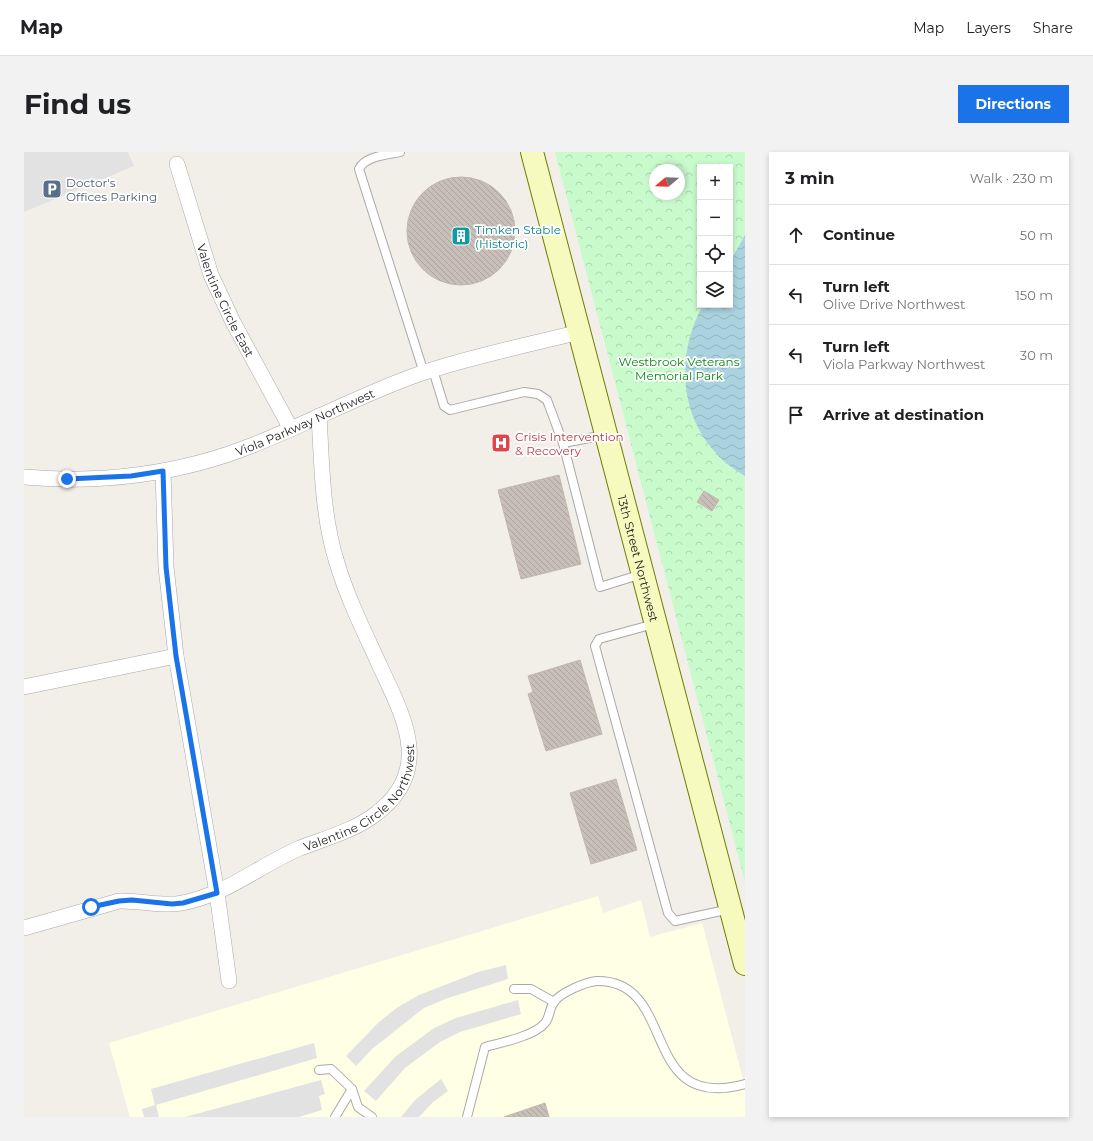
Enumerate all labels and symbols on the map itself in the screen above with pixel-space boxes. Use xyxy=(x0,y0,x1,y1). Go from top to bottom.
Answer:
north arrow xyxy=(649,164,685,200)
place label: Doctor's Offices Parking xyxy=(66,175,157,204)
parking icon: Doctor's Offices Parking xyxy=(41,178,63,200)
place label: Timken Stable (Historic) xyxy=(475,222,561,251)
building icon: Timken Stable (Historic) xyxy=(450,225,472,247)
street label: Valentine Circle East xyxy=(194,242,258,359)
park label: Westbrook Veterans Memorial Park xyxy=(618,354,740,383)
street label: Viola Parkway Northwest xyxy=(233,385,377,459)
place label: Crisis Intervention & Recovery xyxy=(515,429,624,458)
hospital icon: Crisis Intervention & Recovery xyxy=(490,432,512,454)
route end xyxy=(58,470,76,488)
street label: 13th Street Northwest xyxy=(615,493,662,623)
street label: Valentine Circle Northwest xyxy=(301,744,417,854)
route start xyxy=(82,898,100,916)

